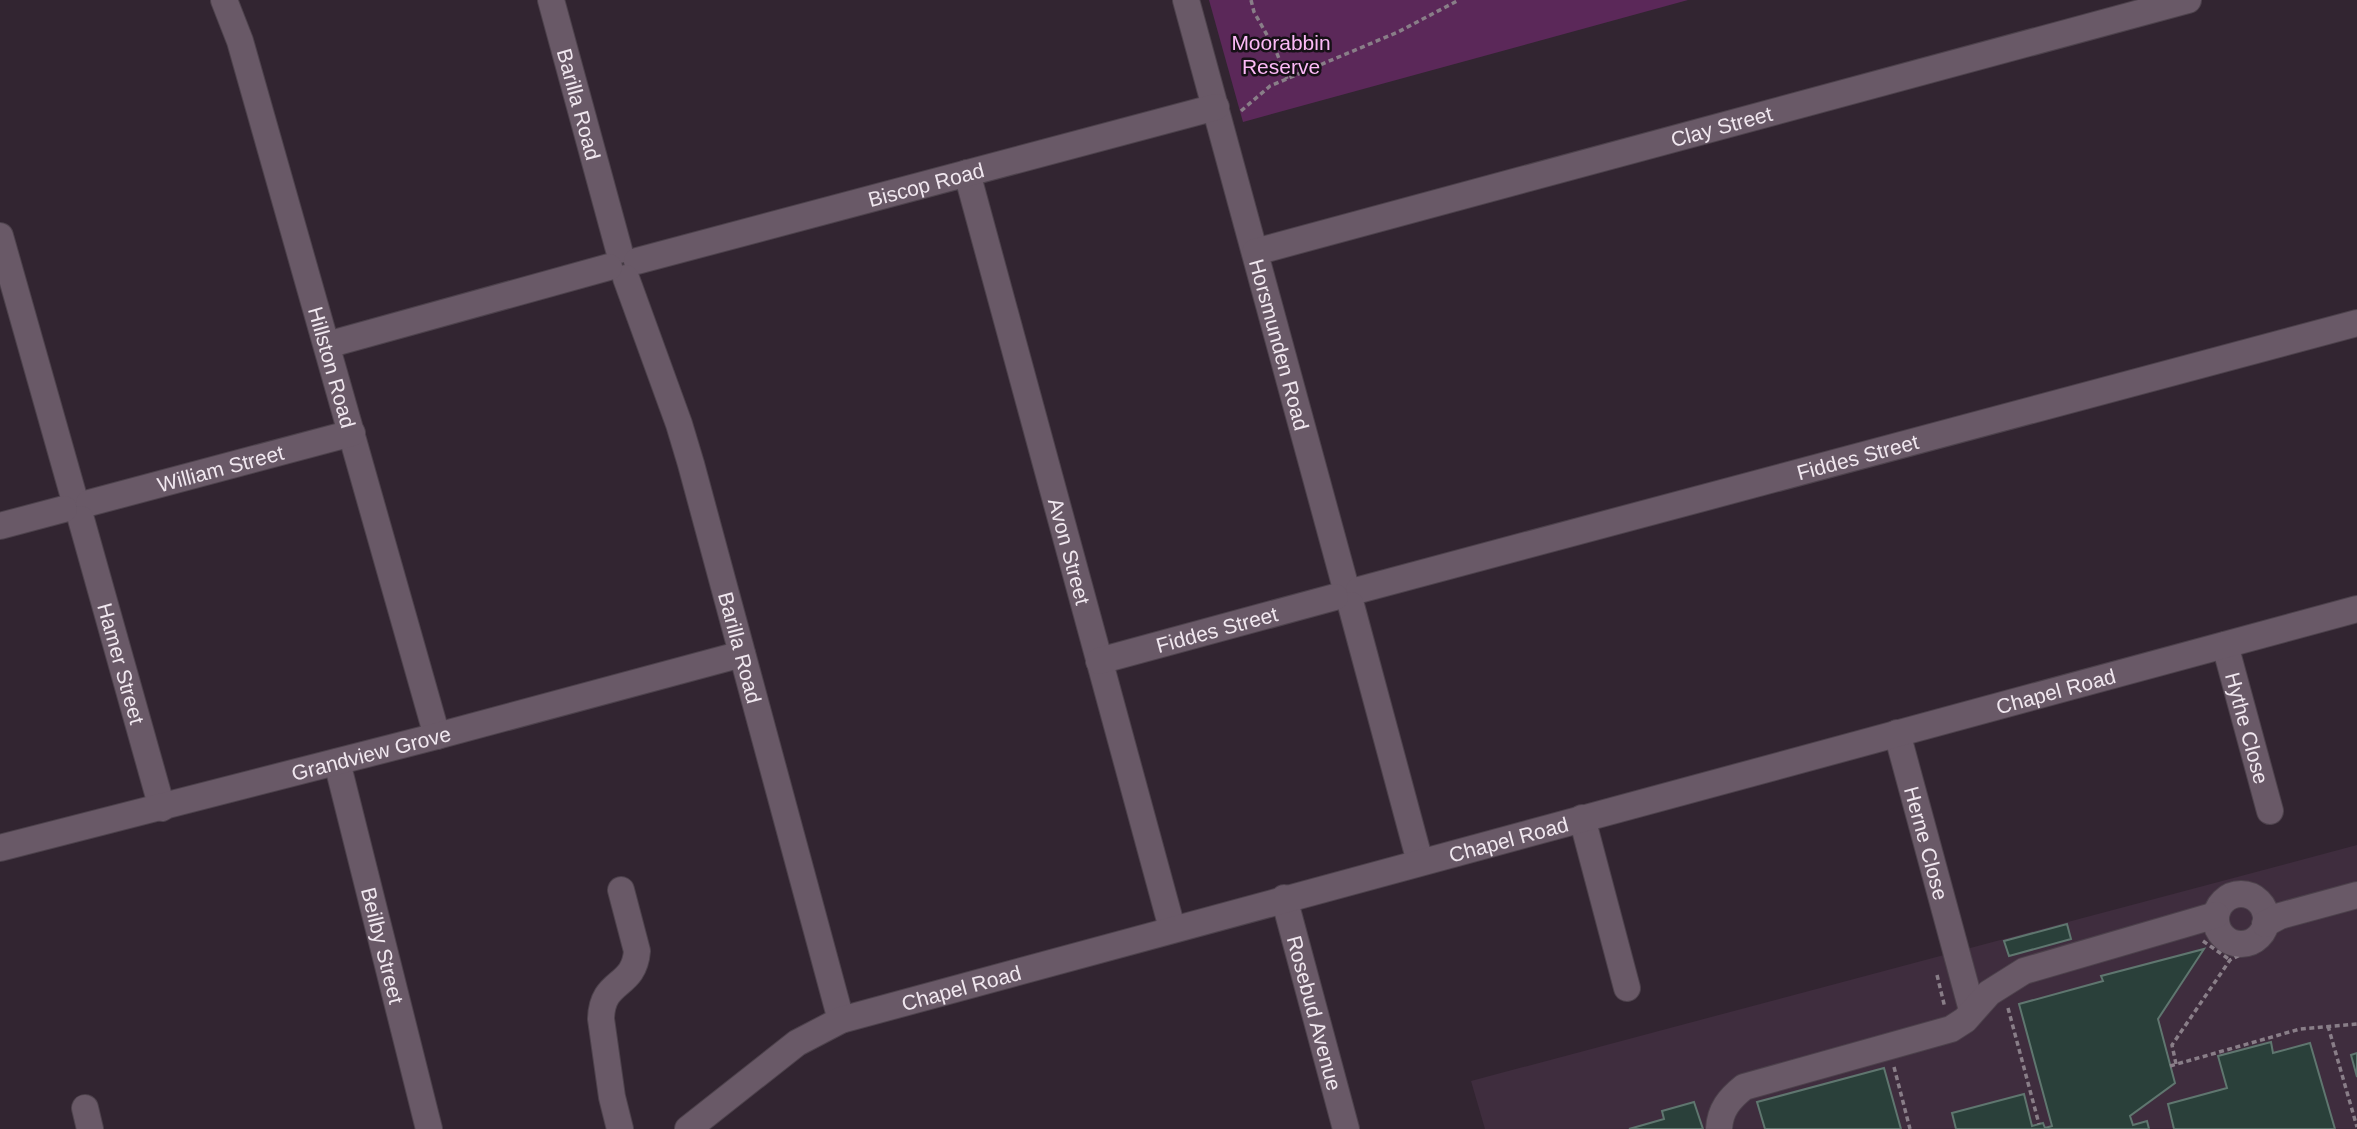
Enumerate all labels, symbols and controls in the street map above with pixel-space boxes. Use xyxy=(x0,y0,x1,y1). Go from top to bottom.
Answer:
park label: Moorabbin Reserve xyxy=(1231,31,1331,78)
street label: Barilla Road xyxy=(553,46,605,162)
street label: Clay Street xyxy=(1668,101,1775,151)
street label: Biscop Road xyxy=(865,158,986,211)
street label: Horsmunden Road xyxy=(1245,256,1314,433)
street label: Hillston Road xyxy=(304,304,361,430)
street label: Fiddes Street xyxy=(1794,429,1921,484)
street label: William Street xyxy=(155,440,286,496)
street label: Avon Street xyxy=(1044,495,1095,607)
street label: Barilla Road xyxy=(714,589,766,706)
street label: Hamer Street xyxy=(94,600,149,727)
street label: Fiddes Street xyxy=(1153,602,1280,657)
street label: Chapel Road xyxy=(1993,664,2118,718)
street label: Hythe Close xyxy=(2221,670,2274,786)
street label: Grandview Grove xyxy=(289,721,453,784)
street label: Herne Close xyxy=(1900,784,1953,902)
street label: Chapel Road xyxy=(1446,812,1571,866)
street label: Beilby Street xyxy=(357,885,409,1006)
street label: Rosebud Avenue xyxy=(1283,933,1347,1093)
street label: Chapel Road xyxy=(899,960,1023,1015)

